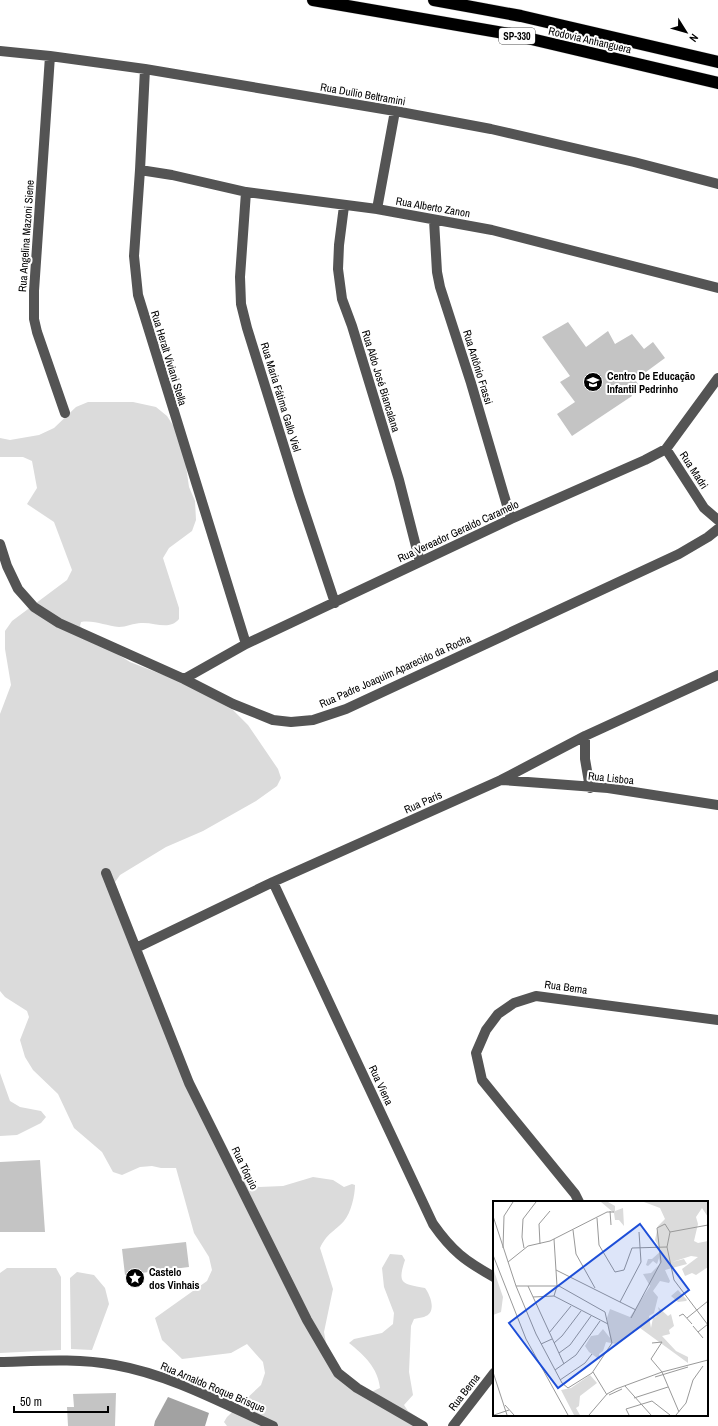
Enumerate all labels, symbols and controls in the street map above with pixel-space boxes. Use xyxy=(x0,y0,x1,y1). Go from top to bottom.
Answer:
north arrow xyxy=(666,12,706,52)
street label: Rodovia Anhanguera xyxy=(547,24,633,56)
road number: SP-330 xyxy=(499,28,535,44)
text: N xyxy=(686,31,702,45)
street label: Rua Duílio Beltramini xyxy=(319,80,407,108)
street label: Rua Angelina Mazoni Siene xyxy=(15,179,37,293)
street label: Rua Alberto Zanon xyxy=(395,194,471,220)
street label: Rua Heralt Viviani Stella xyxy=(148,309,190,407)
street label: Rua Aldo José Biancalana xyxy=(359,328,403,434)
street label: Rua Antônio Frassi xyxy=(460,328,496,406)
street label: Rua Maria Fátima Gallo Viel xyxy=(258,341,304,453)
place label: Centro De Educação Infantil Pedrinho xyxy=(607,369,696,396)
school or university icon: Centro De Educação Infantil Pedrinho xyxy=(582,371,604,393)
street label: Rua Madri xyxy=(677,449,711,491)
street label: Rua Vereador Geraldo Caramelo xyxy=(395,497,521,565)
street label: Rua Padre Joaquim Aparecido da Rocha xyxy=(317,631,473,711)
street label: Rua Lisboa xyxy=(587,769,635,787)
street label: Rua Paris xyxy=(402,787,445,817)
street label: Rua Berna xyxy=(544,977,588,997)
street label: Rua Viena xyxy=(366,1063,396,1107)
street label: Rua Tóquio xyxy=(229,1144,261,1192)
inset map xyxy=(493,1201,708,1416)
place label: Castelo dos Vinhais xyxy=(149,1265,199,1292)
place icon: Castelo dos Vinhais xyxy=(124,1267,146,1289)
street label: Rua Arnaldo Roque Brisque xyxy=(159,1359,267,1415)
street label: Rua Berna xyxy=(445,1371,483,1413)
scale bar xyxy=(14,1388,108,1414)
text: 50 m xyxy=(20,1394,42,1410)

